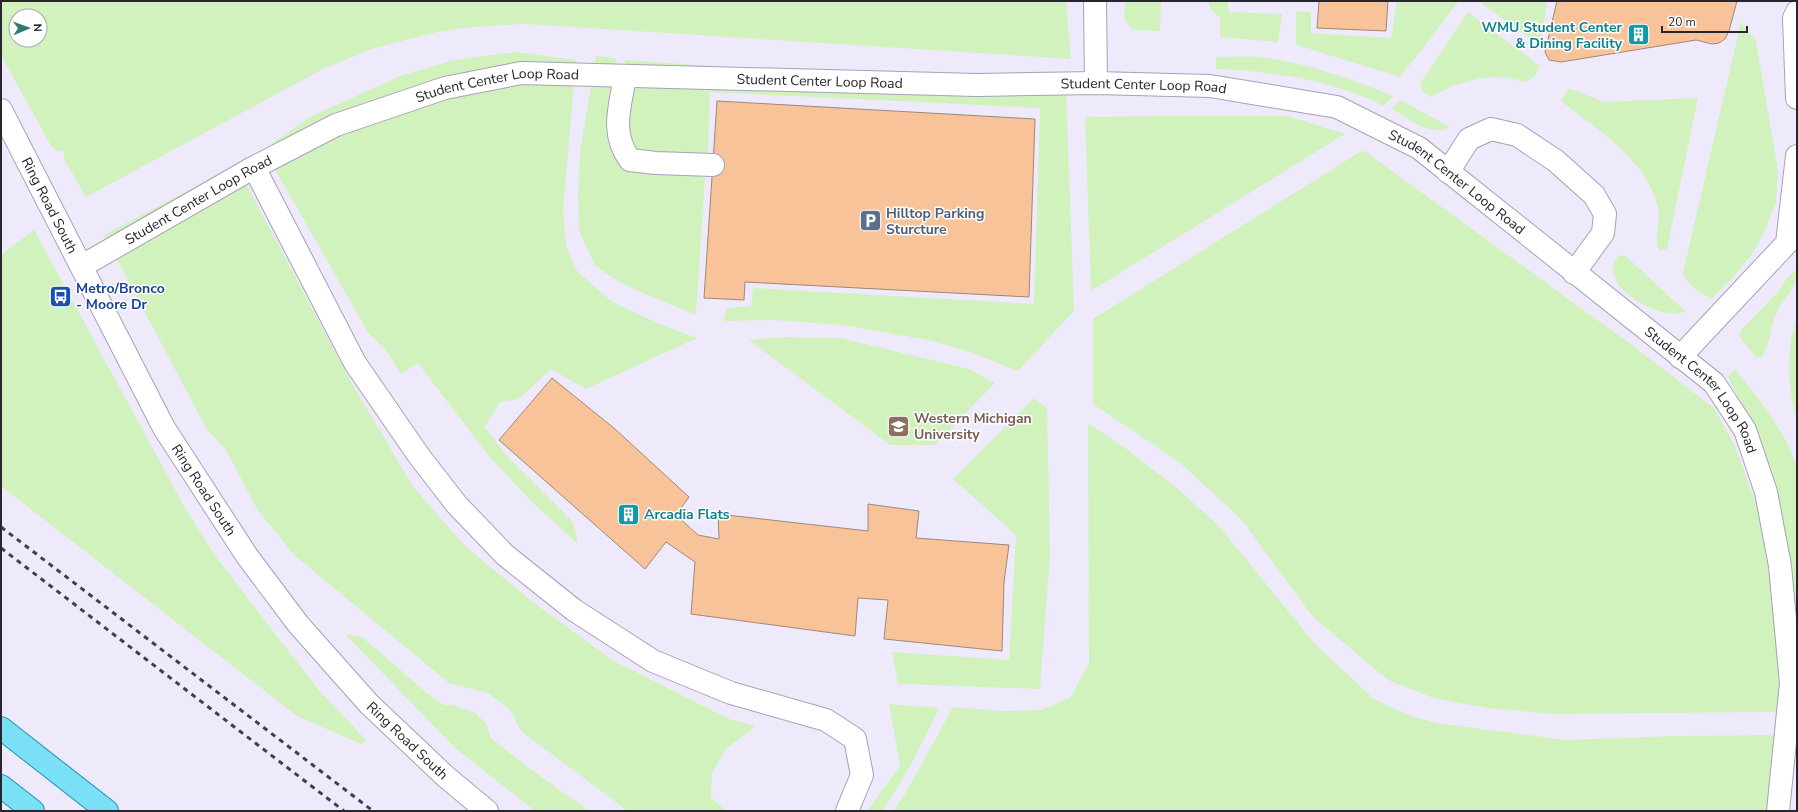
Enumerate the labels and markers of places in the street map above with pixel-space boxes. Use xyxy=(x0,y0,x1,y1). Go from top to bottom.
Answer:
place label: WMU Student Center & Dining Facility xyxy=(1481,18,1623,53)
building icon: WMU Student Center & Dining Facility xyxy=(1625,22,1651,48)
place label: Hilltop Parking Sturcture xyxy=(886,204,984,239)
parking icon: Hilltop Parking Sturcture xyxy=(858,208,884,234)
place label: Metro/Bronco - Moore Dr xyxy=(76,279,165,314)
bus stop icon: Metro/Bronco - Moore Dr xyxy=(48,283,74,309)
place label: Western Michigan University xyxy=(914,409,1032,444)
school or university icon: Western Michigan University xyxy=(886,413,912,439)
building icon: Arcadia Flats xyxy=(616,501,642,527)
place label: Arcadia Flats xyxy=(644,505,730,524)

